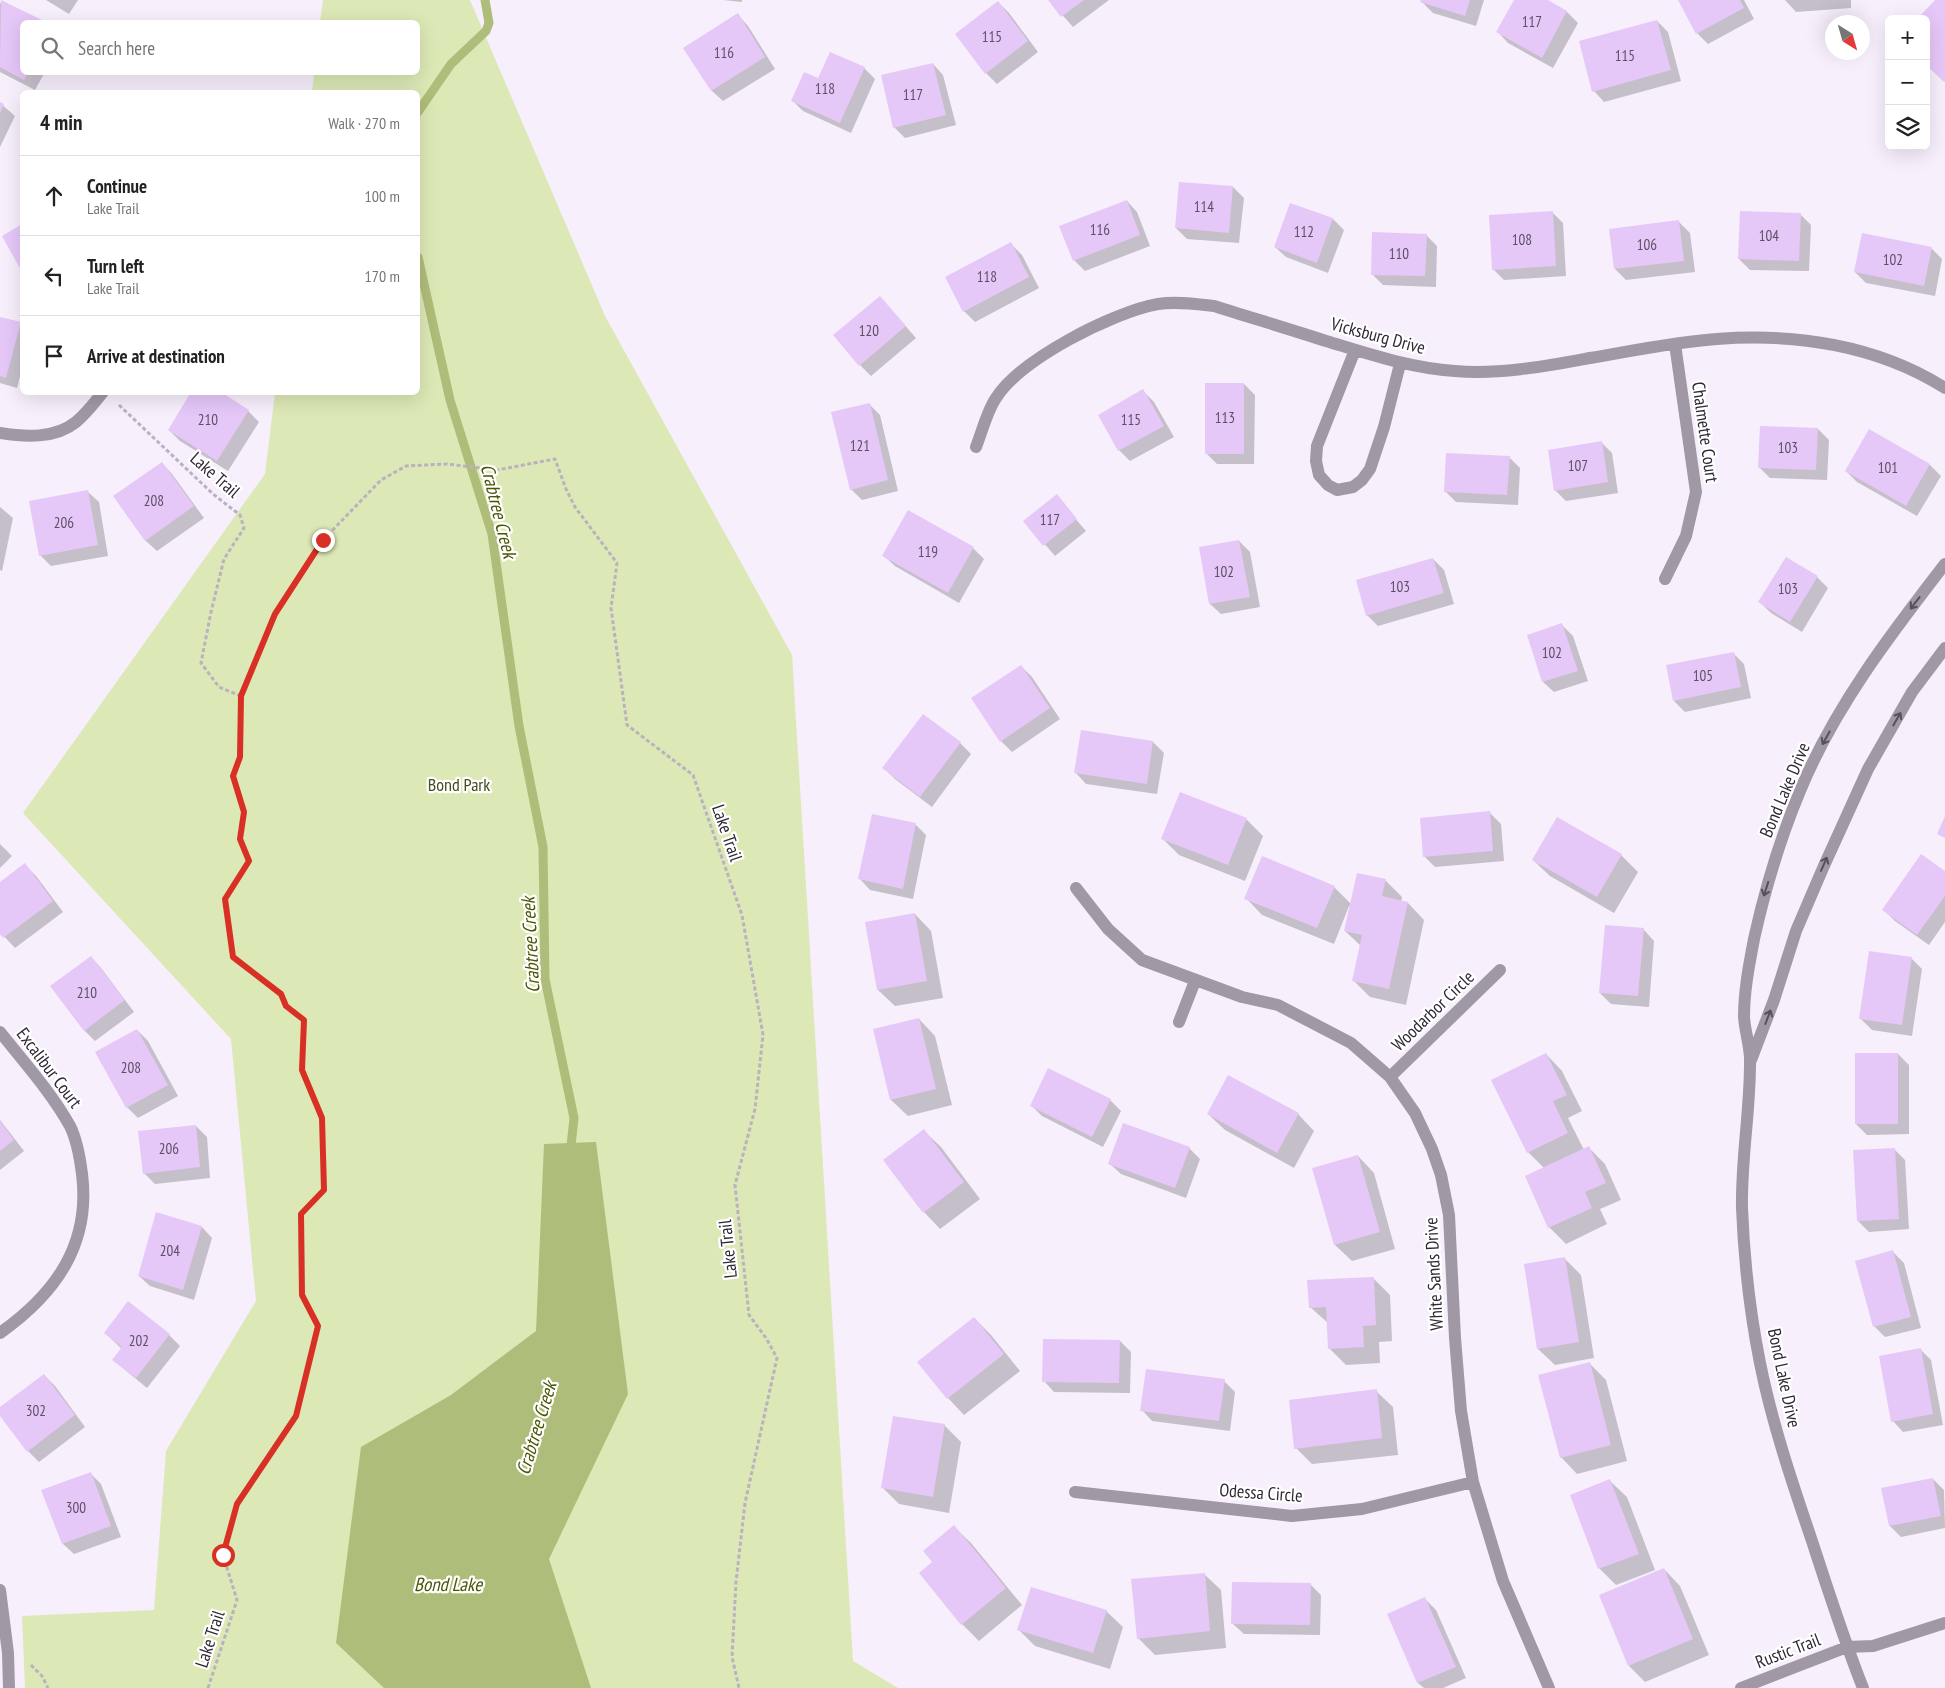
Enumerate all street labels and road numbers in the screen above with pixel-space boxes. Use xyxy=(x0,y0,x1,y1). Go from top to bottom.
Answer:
street label: Vicksburg Drive xyxy=(1328,312,1428,359)
street label: Chalmette Court xyxy=(1687,380,1724,484)
street label: Lake Trail xyxy=(186,447,246,503)
street label: Bond Lake Drive xyxy=(1754,739,1815,841)
street label: Lake Trail xyxy=(707,801,748,865)
street label: Woodarbor Circle xyxy=(1386,965,1479,1056)
street label: Excalibur Court xyxy=(12,1023,87,1112)
street label: White Sands Drive xyxy=(1419,1217,1448,1331)
street label: Lake Trail xyxy=(713,1218,742,1279)
street label: Bond Lake Drive xyxy=(1763,1326,1806,1430)
street label: Odessa Circle xyxy=(1219,1478,1303,1507)
street label: Lake Trail xyxy=(190,1607,230,1670)
street label: Rustic Trail xyxy=(1752,1627,1824,1673)

